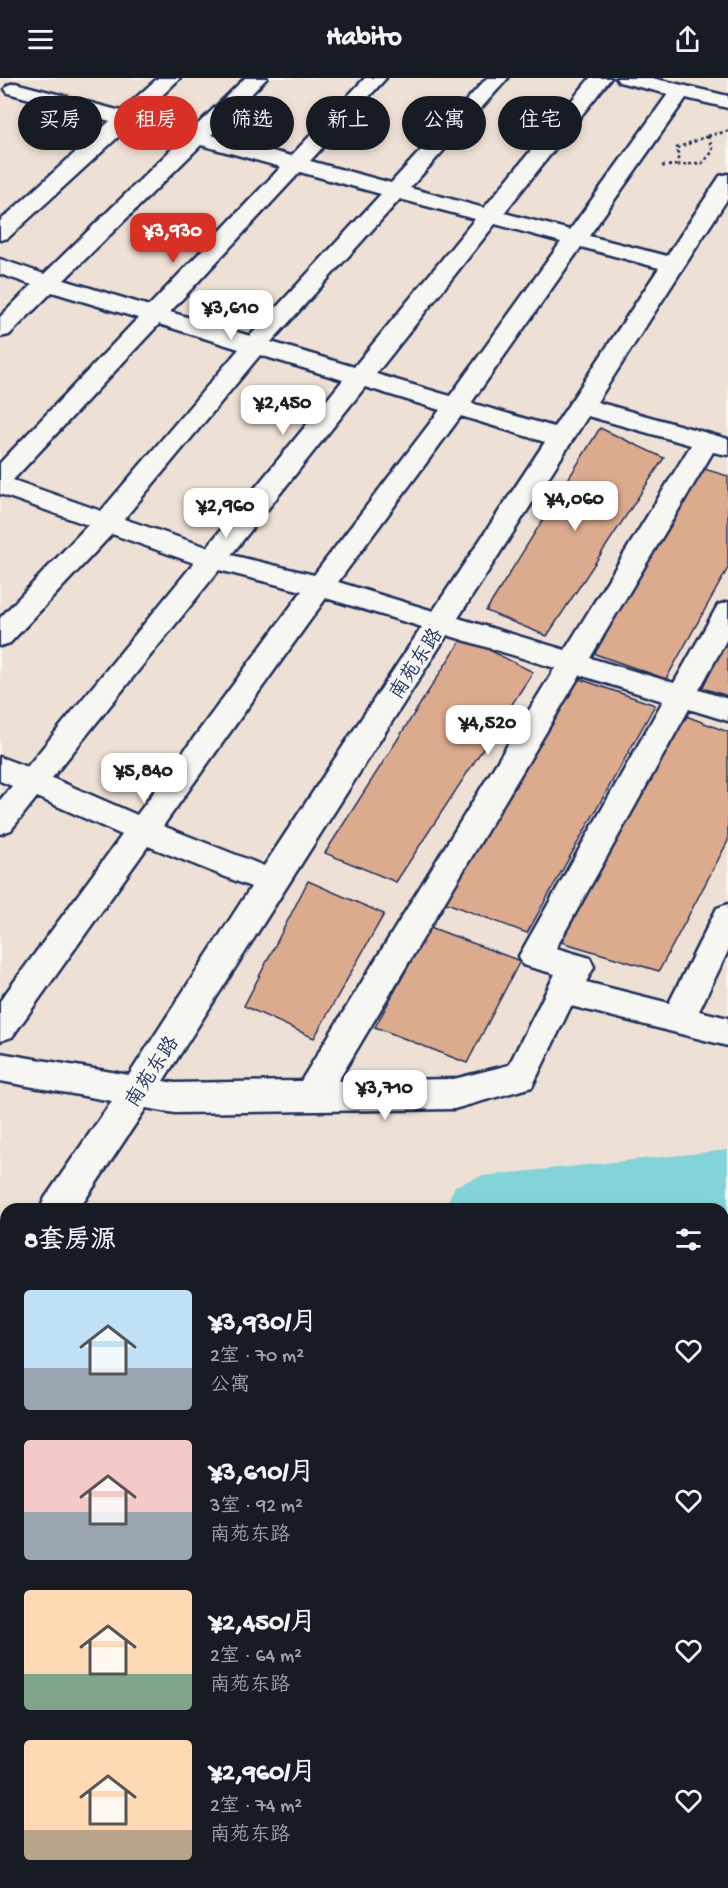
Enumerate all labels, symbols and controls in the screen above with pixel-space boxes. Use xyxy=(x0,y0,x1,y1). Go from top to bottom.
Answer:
icon: menu xyxy=(24,23,57,56)
text: Habito xyxy=(326,23,402,55)
icon: share xyxy=(671,23,704,56)
chip: 买房 xyxy=(18,96,102,150)
chip: 租房 xyxy=(114,96,198,150)
chip: 筛选 xyxy=(210,96,294,150)
chip: 新上 xyxy=(306,96,390,150)
chip: 公寓 xyxy=(402,96,486,150)
chip: 住宅 xyxy=(498,96,582,150)
pin: ¥3,930 xyxy=(124,213,222,264)
text: ¥3,930 xyxy=(144,221,202,244)
pin: ¥3,610 xyxy=(182,290,280,341)
text: ¥3,610 xyxy=(203,298,259,321)
pin: ¥2,450 xyxy=(234,385,332,436)
text: ¥2,450 xyxy=(255,393,311,416)
pin: ¥4,060 xyxy=(526,481,624,532)
pin: ¥2,960 xyxy=(177,488,275,539)
text: ¥4,060 xyxy=(546,489,604,512)
text: ¥2,960 xyxy=(198,496,254,519)
street label: 南苑东路 xyxy=(385,623,450,705)
pin: ¥4,520 xyxy=(439,705,537,756)
text: ¥4,520 xyxy=(460,713,516,736)
pin: ¥5,840 xyxy=(95,753,193,804)
text: ¥5,840 xyxy=(115,761,173,784)
street label: 南苑东路 xyxy=(121,1031,186,1113)
pin: ¥3,710 xyxy=(336,1070,434,1121)
text: ¥3,710 xyxy=(357,1078,413,1101)
icon: filters xyxy=(672,1223,705,1256)
text: 8套房源 xyxy=(24,1227,116,1258)
text: ¥3,930/月 xyxy=(210,1309,317,1340)
icon: home xyxy=(72,1314,144,1386)
icon: heart xyxy=(672,1334,705,1367)
text: 2室 · 70 m² xyxy=(210,1346,304,1369)
text: 公寓 xyxy=(210,1375,250,1398)
text: ¥3,610/月 xyxy=(210,1459,314,1490)
icon: home xyxy=(72,1464,144,1536)
icon: heart xyxy=(672,1484,705,1517)
text: 3室 · 92 m² xyxy=(210,1496,303,1519)
text: 南苑东路 xyxy=(210,1525,290,1548)
text: ¥2,450/月 xyxy=(210,1609,316,1640)
icon: home xyxy=(72,1614,144,1686)
icon: heart xyxy=(672,1634,705,1667)
text: 2室 · 64 m² xyxy=(210,1646,302,1669)
text: 南苑东路 xyxy=(210,1675,290,1698)
text: ¥2,960/月 xyxy=(210,1759,316,1790)
icon: home xyxy=(72,1764,144,1836)
icon: heart xyxy=(672,1784,705,1817)
text: 2室 · 74 m² xyxy=(210,1796,302,1819)
text: 南苑东路 xyxy=(210,1825,290,1848)

